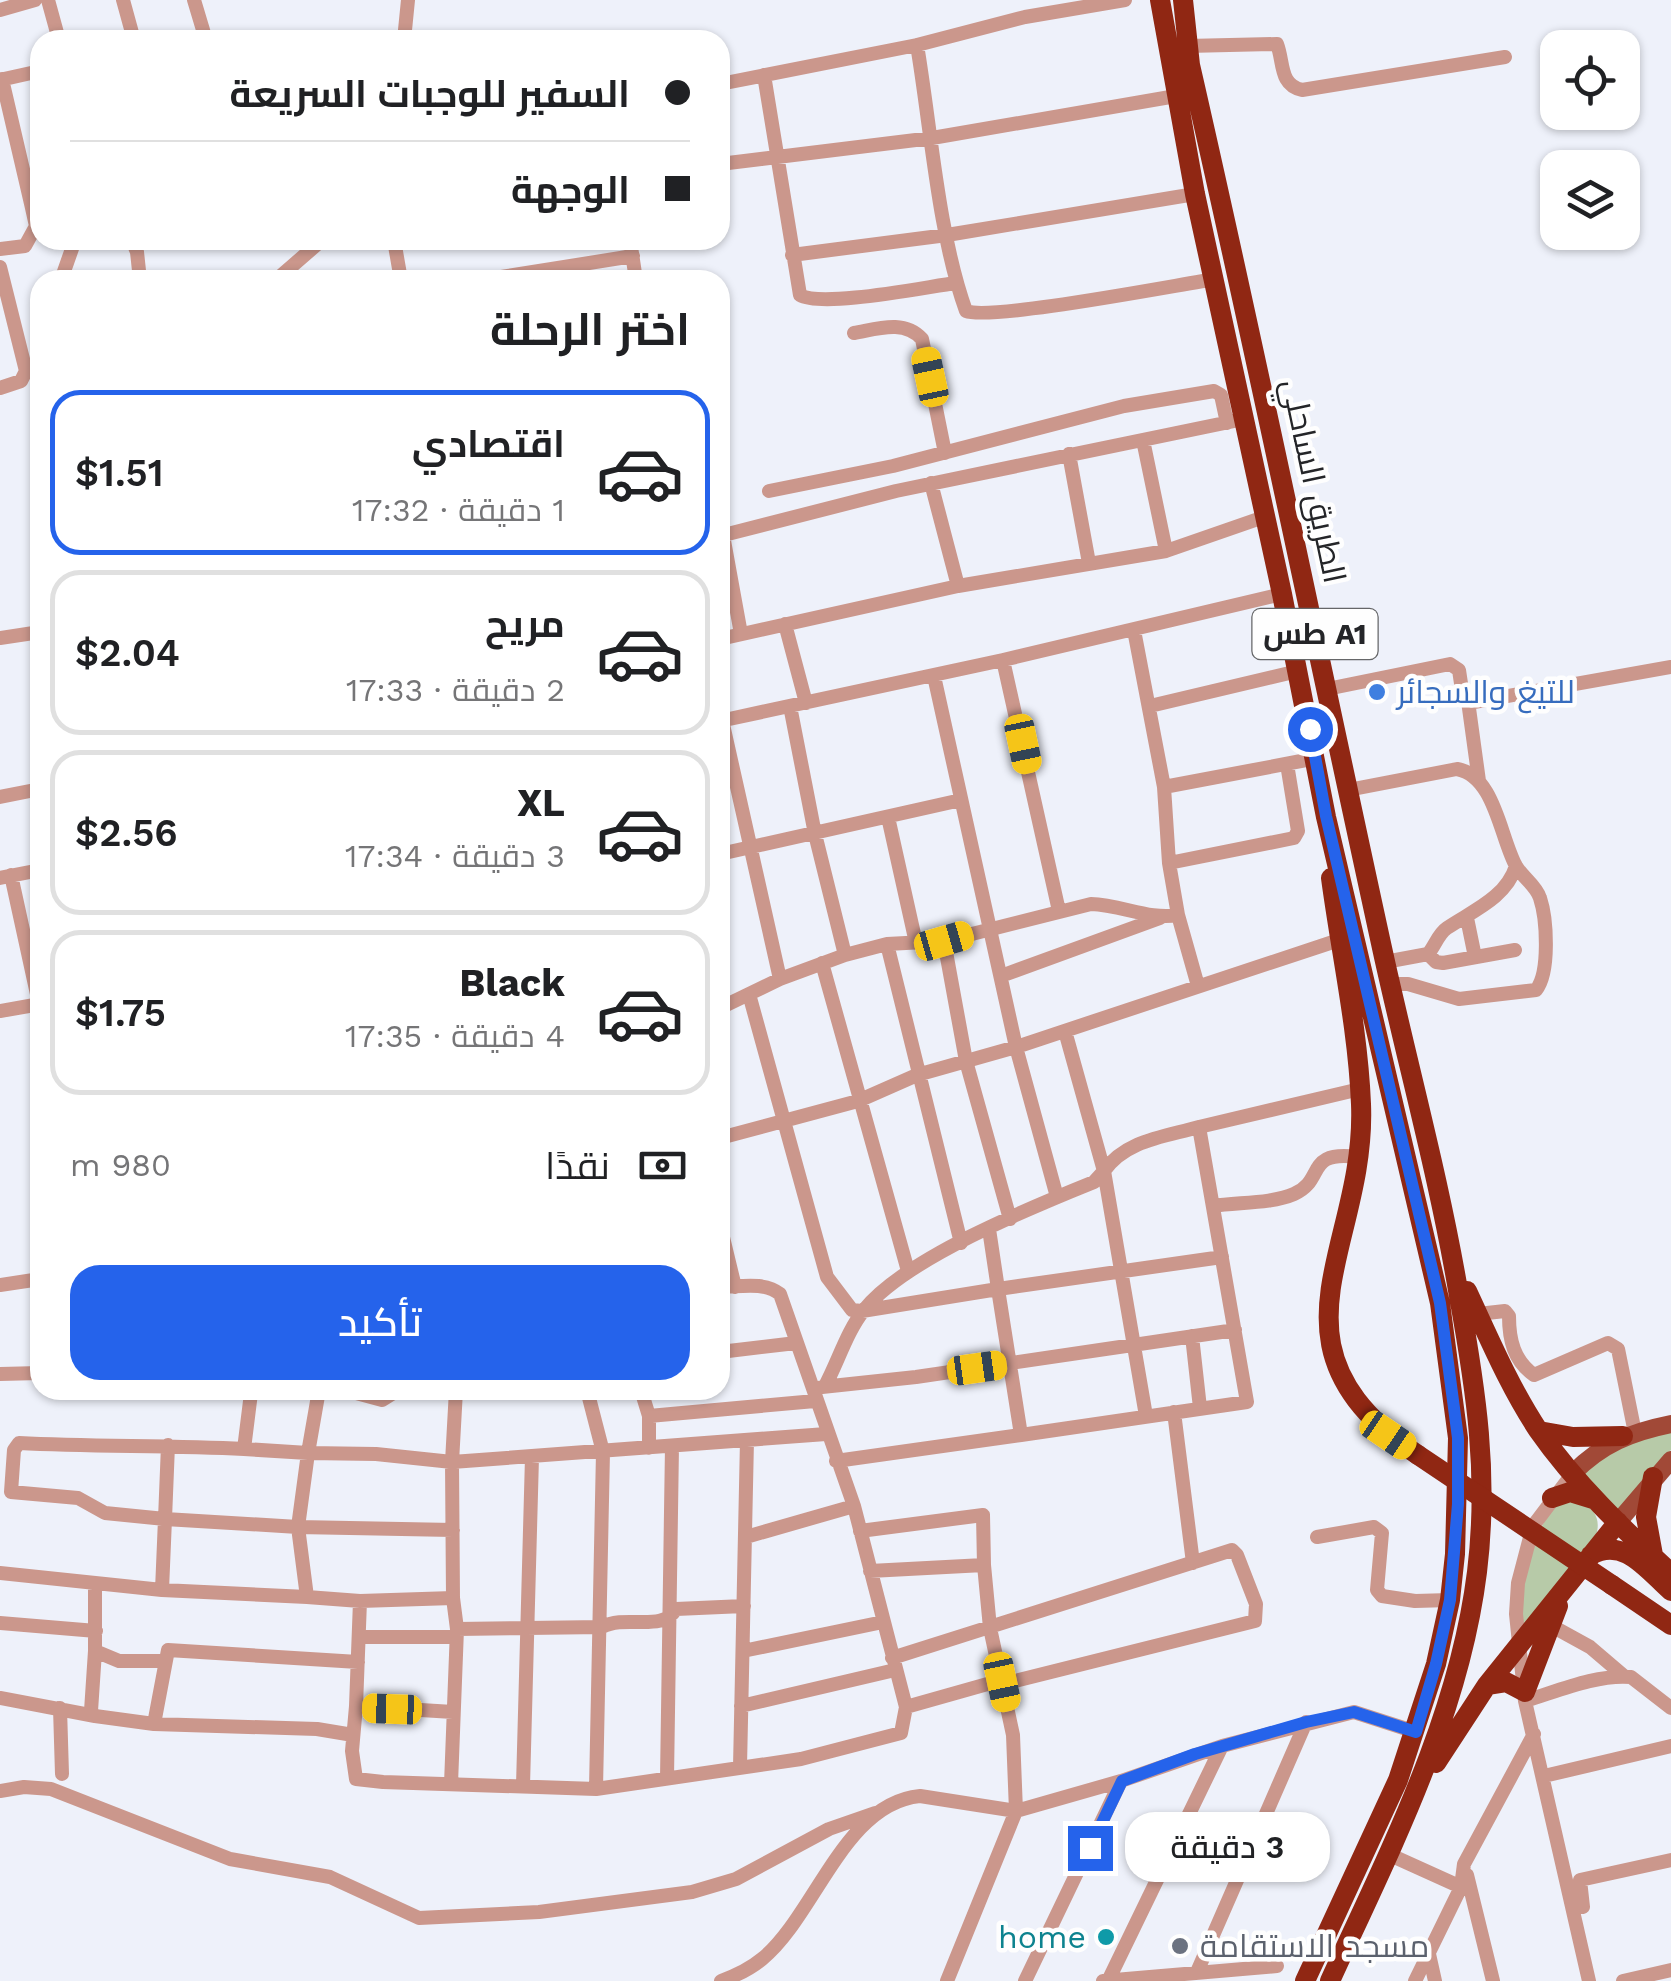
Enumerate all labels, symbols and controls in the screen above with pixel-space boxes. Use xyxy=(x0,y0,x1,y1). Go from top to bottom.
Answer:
map controls xyxy=(1540,30,1640,250)
button: locate xyxy=(1540,30,1640,130)
text: السفير للوجبات السريعة xyxy=(230,72,630,116)
button: layers xyxy=(1540,150,1640,250)
text: الوجهة xyxy=(511,168,630,212)
text: اختر الرحلة xyxy=(490,303,690,356)
car xyxy=(909,345,951,409)
street label: الطريق الساحلي xyxy=(1268,376,1354,588)
text: اقتصادي xyxy=(412,422,565,466)
icon: car xyxy=(595,428,685,518)
text: $1.51 xyxy=(75,451,164,495)
text: 1 دقيقة · 17:32 xyxy=(352,491,565,529)
text: مريح xyxy=(485,602,565,646)
icon: car xyxy=(595,608,685,698)
road number: طس A1 xyxy=(1252,609,1378,659)
text: $2.04 xyxy=(75,631,180,675)
text: 2 دقيقة · 17:33 xyxy=(346,671,565,709)
place label: للتيغ والسجائر xyxy=(1395,673,1575,714)
marker: للتيغ والسجائر xyxy=(1366,681,1388,703)
route start xyxy=(1288,707,1333,752)
car xyxy=(1002,712,1044,776)
text: XL xyxy=(517,781,565,825)
icon: car xyxy=(595,788,685,878)
text: $2.56 xyxy=(75,811,178,855)
text: 3 دقيقة · 17:34 xyxy=(345,837,565,875)
car xyxy=(911,918,977,964)
text: Black xyxy=(459,961,565,1005)
icon: car xyxy=(595,968,685,1058)
text: $1.75 xyxy=(75,991,166,1035)
text: 4 دقيقة · 17:35 xyxy=(345,1017,565,1055)
icon: cash xyxy=(635,1138,690,1193)
text: نقدًا xyxy=(545,1144,610,1188)
text: 980 m xyxy=(70,1146,171,1184)
button: تأكيد xyxy=(70,1265,690,1380)
car xyxy=(945,1349,1009,1387)
car xyxy=(1355,1406,1421,1464)
car xyxy=(981,1650,1023,1714)
car xyxy=(361,1693,423,1725)
callout: 3 دقيقة xyxy=(1125,1813,1330,1883)
route end xyxy=(1068,1826,1113,1871)
text: 3 دقيقة xyxy=(1171,1828,1284,1866)
place label: home xyxy=(998,1918,1086,1956)
marker: home xyxy=(1095,1926,1117,1948)
place label: مسجد الاستقامة xyxy=(1200,1927,1429,1965)
marker: مسجد الاستقامة xyxy=(1169,1935,1191,1957)

